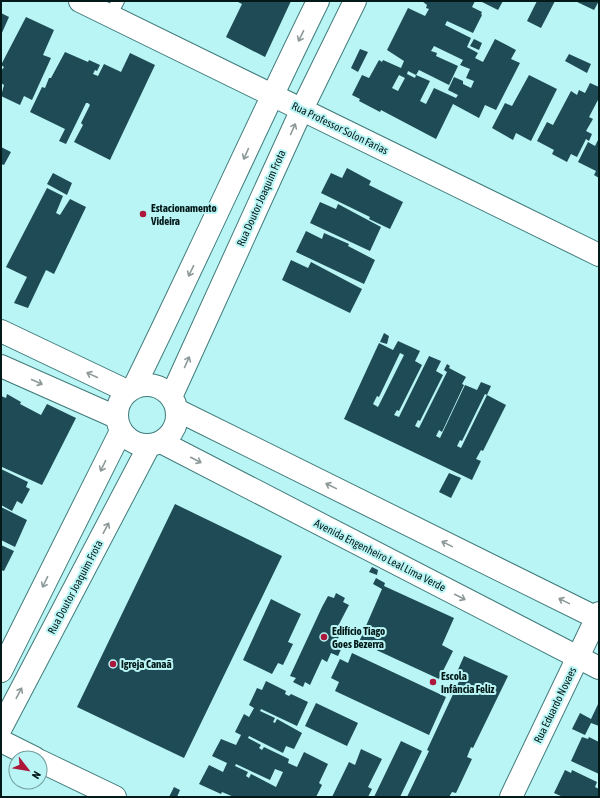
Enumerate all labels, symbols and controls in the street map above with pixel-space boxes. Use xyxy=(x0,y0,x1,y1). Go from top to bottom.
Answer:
one-way arrow xyxy=(297,30,304,42)
street label: Rua Professor Solon Farias xyxy=(290,99,390,157)
one-way arrow xyxy=(290,123,297,135)
one-way arrow xyxy=(241,147,249,159)
street label: Rua Doutor Joaquim Frota xyxy=(234,148,288,248)
place label: Estacionamento Videira xyxy=(150,202,217,227)
marker: Estacionamento Videira xyxy=(138,209,148,219)
one-way arrow xyxy=(187,265,194,277)
one-way arrow xyxy=(184,356,191,368)
one-way arrow xyxy=(87,371,99,378)
one-way arrow xyxy=(30,379,42,386)
one-way arrow xyxy=(190,456,202,464)
one-way arrow xyxy=(99,460,106,472)
one-way arrow xyxy=(325,482,337,489)
street label: Avenida Engenheiro Leal Lima Verde xyxy=(312,517,448,593)
one-way arrow xyxy=(102,523,110,535)
street label: Rua Doutor Joaquim Frota xyxy=(45,538,105,636)
one-way arrow xyxy=(442,540,454,547)
one-way arrow xyxy=(41,576,48,588)
one-way arrow xyxy=(454,594,466,601)
one-way arrow xyxy=(558,597,570,604)
place label: Edifício Tiago Goes Bezerra xyxy=(332,625,385,650)
marker: Edifício Tiago Goes Bezerra xyxy=(319,632,329,642)
place label: Igreja Canaã xyxy=(121,658,172,670)
marker: Igreja Canaã xyxy=(108,659,118,669)
street label: Rua Eduardo Novaes xyxy=(531,665,579,745)
place label: Escola Infância Feliz xyxy=(441,670,494,695)
marker: Escola Infância Feliz xyxy=(428,677,438,687)
one-way arrow xyxy=(16,687,23,699)
north arrow xyxy=(8,750,48,790)
text: N xyxy=(30,769,43,781)

